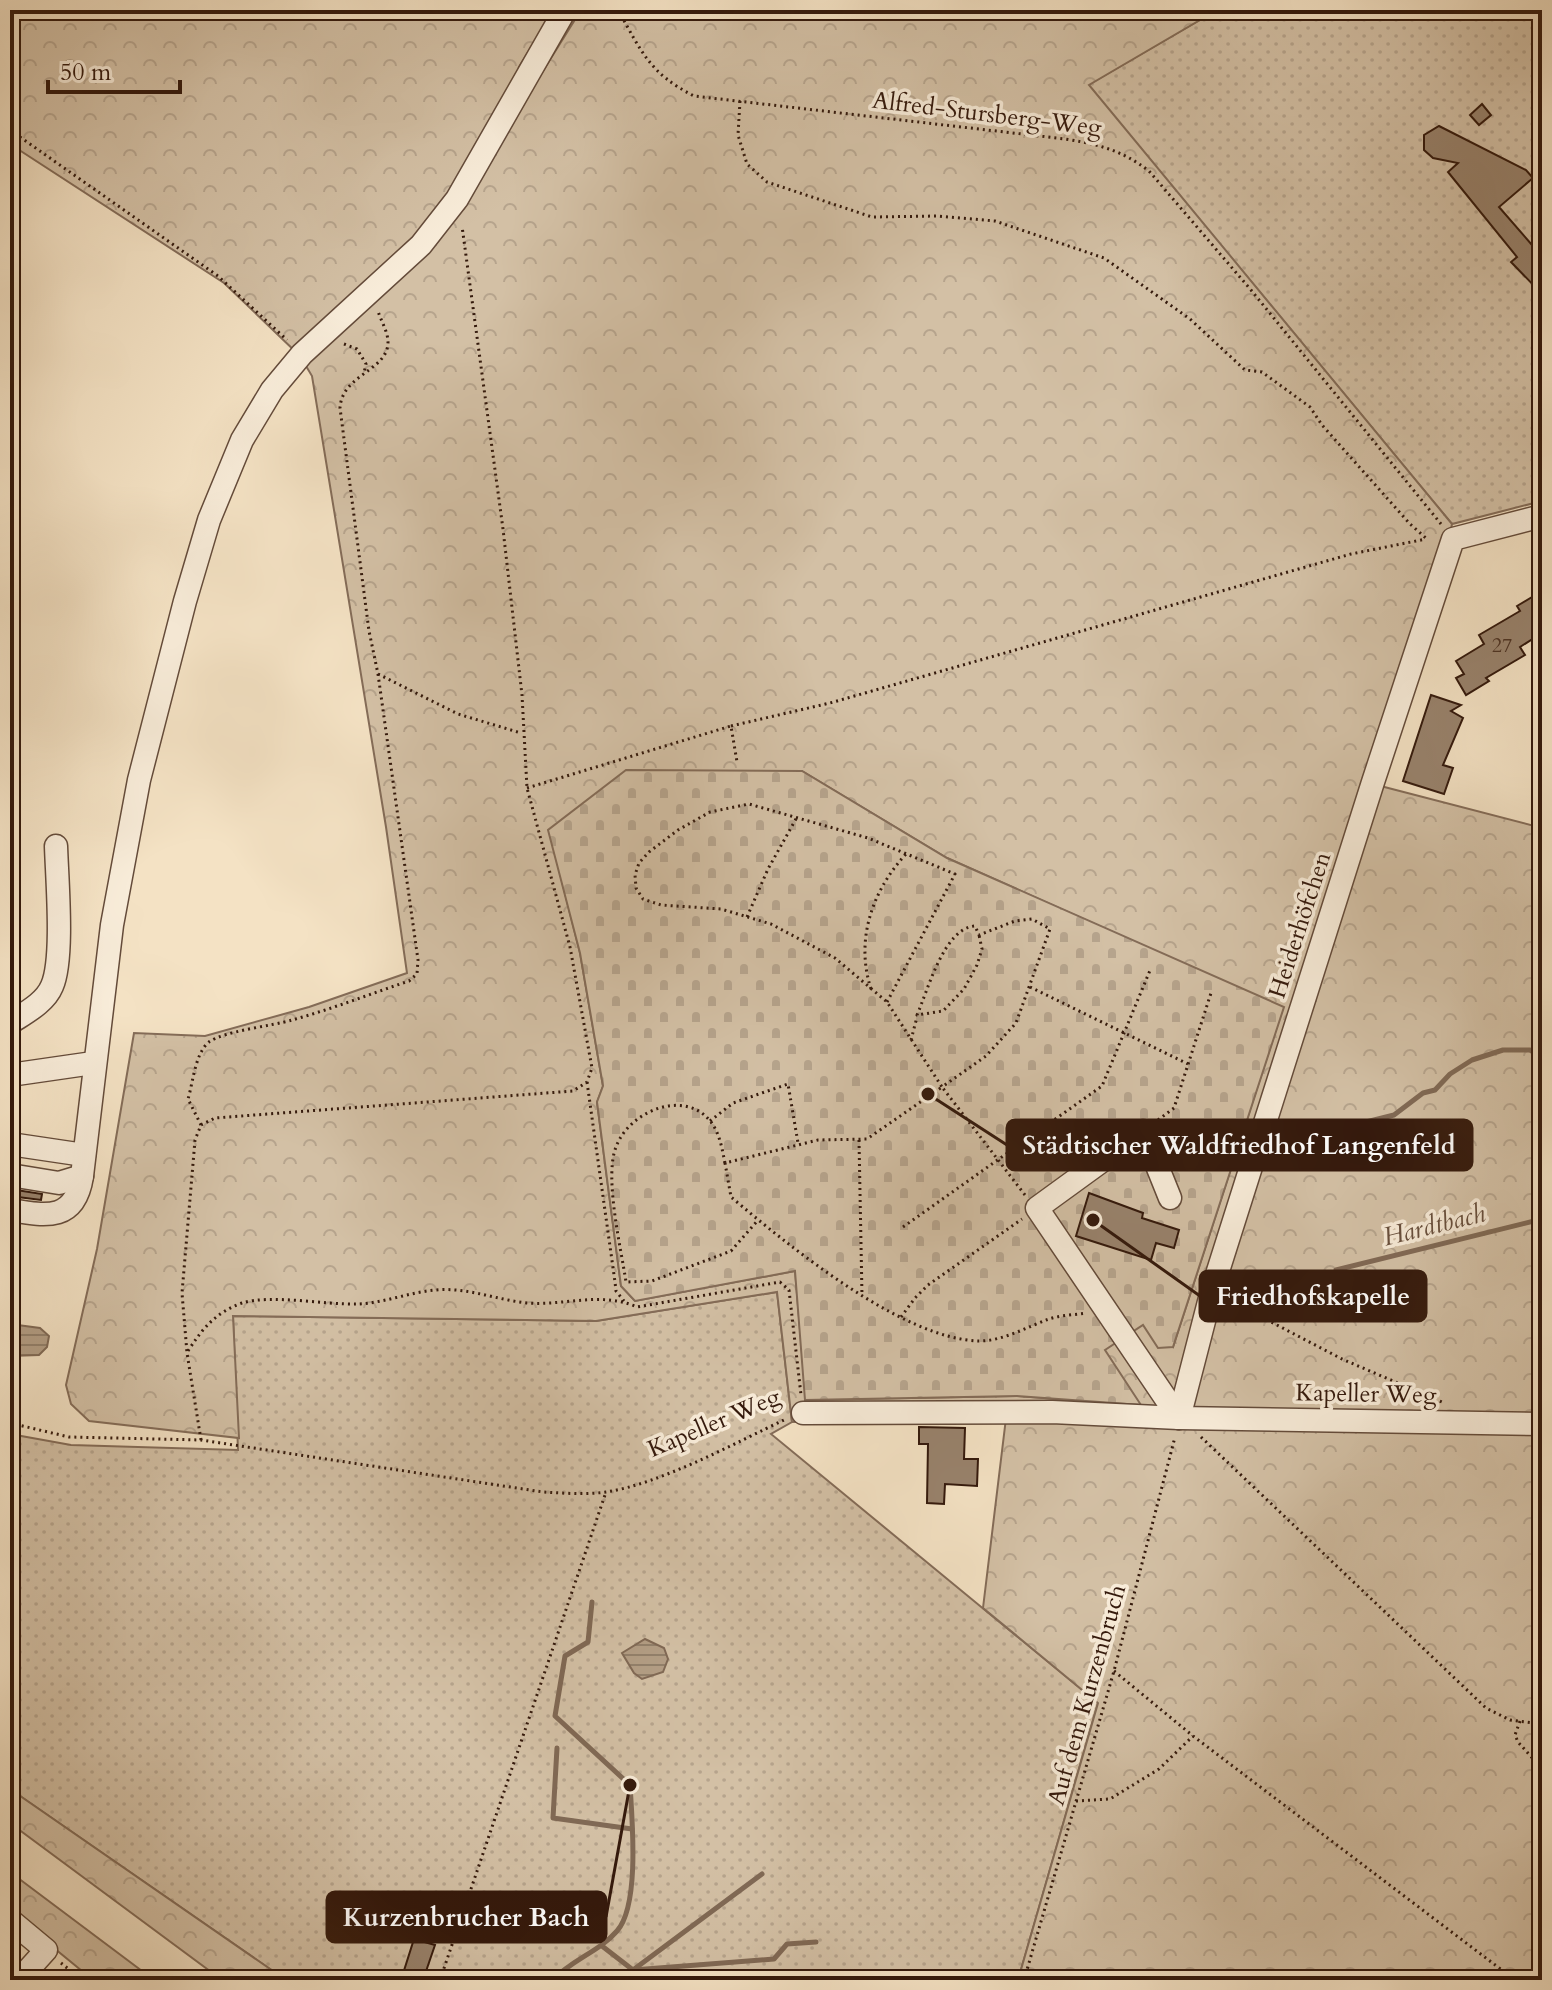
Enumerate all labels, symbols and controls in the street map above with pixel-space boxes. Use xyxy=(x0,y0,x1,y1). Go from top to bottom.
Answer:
scale bar xyxy=(48,44,180,94)
text: 50 m xyxy=(60,56,112,89)
street label: Alfred-Stursberg-Weg xyxy=(870,84,1104,145)
house number: 27 xyxy=(1492,632,1512,659)
street label: Heiderhöfchen xyxy=(1261,847,1339,1002)
callout: Städtischer Waldfriedhof Langenfeld xyxy=(1007,1120,1472,1170)
text: Städtischer Waldfriedhof Langenfeld xyxy=(1022,1128,1456,1163)
water label: Hardtbach xyxy=(1379,1195,1489,1255)
callout: Friedhofskapelle xyxy=(1200,1271,1426,1321)
text: Friedhofskapelle xyxy=(1216,1279,1410,1314)
street label: Kapeller Weg xyxy=(1295,1376,1437,1412)
street label: Kapeller Weg xyxy=(643,1380,786,1466)
street label: Auf dem Kurzenbruch xyxy=(1040,1581,1134,1809)
callout: Kurzenbrucher Bach xyxy=(327,1892,606,1942)
text: Kurzenbrucher Bach xyxy=(343,1900,589,1935)

